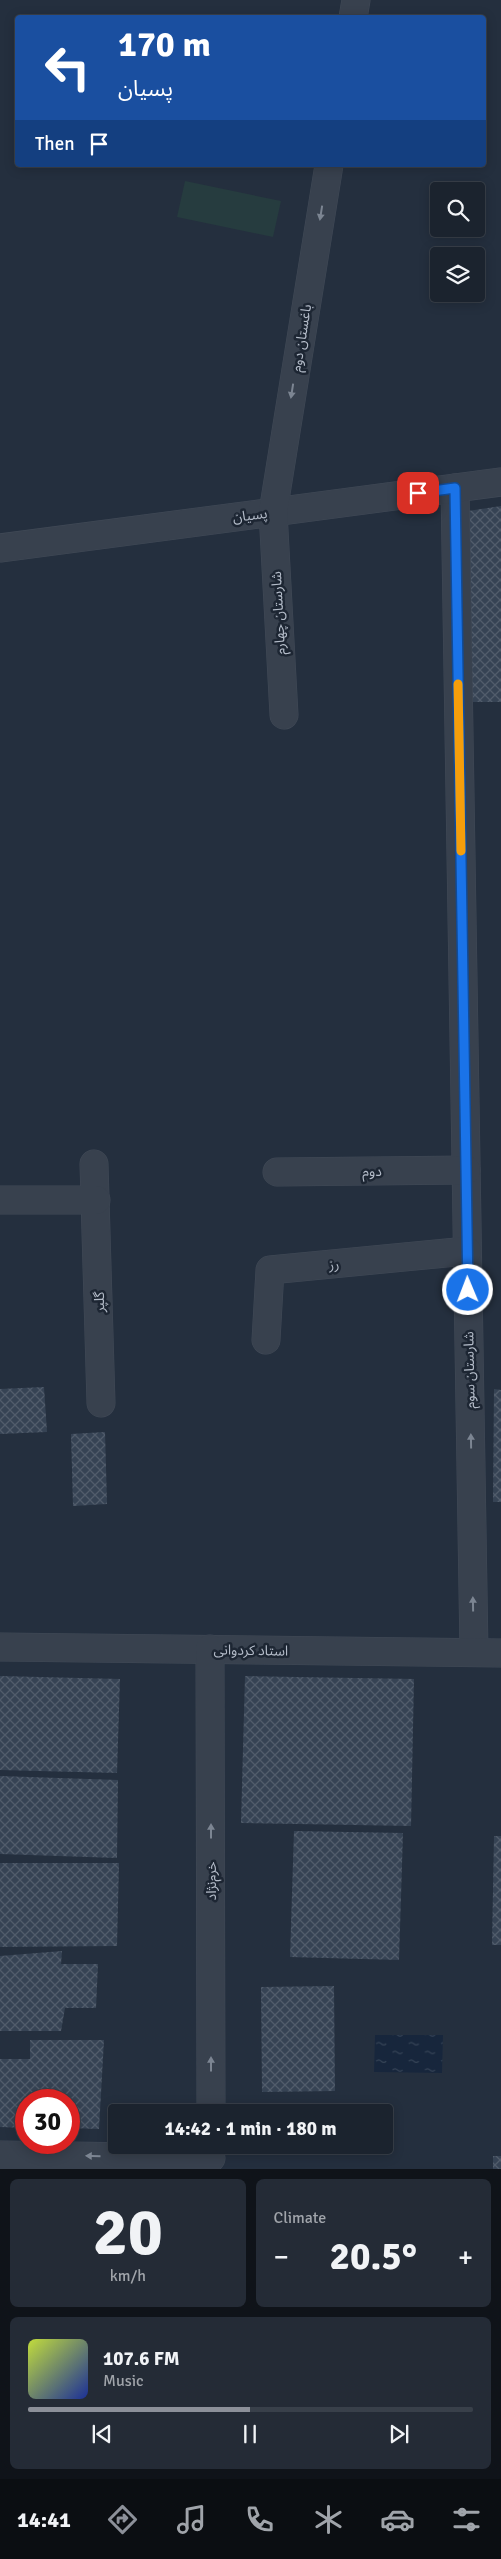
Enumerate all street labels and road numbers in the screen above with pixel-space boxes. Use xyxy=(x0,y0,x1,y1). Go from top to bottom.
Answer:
street label: باغستان دوم xyxy=(288,303,317,374)
street label: پسیان xyxy=(232,505,269,527)
street label: شارستان چهارم xyxy=(268,571,291,655)
street label: دوم xyxy=(362,1163,382,1182)
street label: رز xyxy=(327,1256,340,1274)
street label: گلپر xyxy=(91,1291,109,1314)
street label: شارستان سوم xyxy=(460,1331,481,1409)
street label: استاد کردوانی xyxy=(214,1641,288,1660)
street label: خرم‌نژاد xyxy=(203,1862,222,1900)

